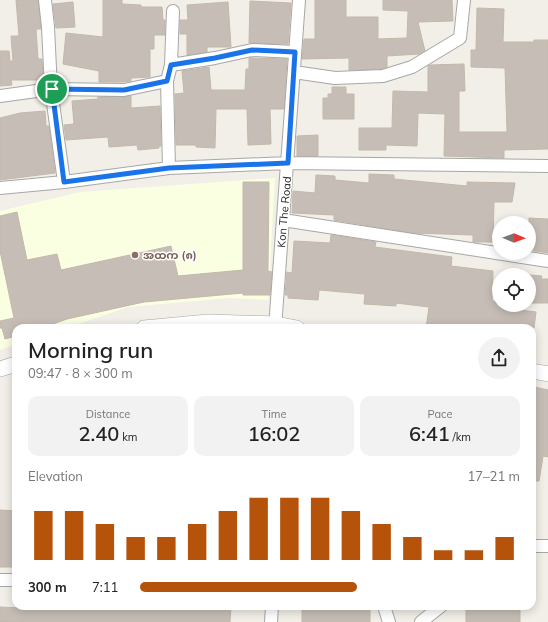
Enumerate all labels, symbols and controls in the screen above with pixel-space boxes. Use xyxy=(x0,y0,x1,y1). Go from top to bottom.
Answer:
pin xyxy=(35,72,69,106)
icon: arrive xyxy=(41,78,63,100)
street label: Kon The Road xyxy=(274,176,294,248)
north arrow xyxy=(492,216,536,260)
map controls xyxy=(492,216,536,312)
place label: အထက (၈) xyxy=(143,248,197,262)
marker: အထက (၈) xyxy=(130,250,140,260)
button: locate xyxy=(492,268,536,312)
text: Morning run xyxy=(28,336,153,364)
button: share xyxy=(478,337,520,379)
text: 09:47 · 8 × 300 m xyxy=(28,365,133,381)
text: Distance xyxy=(86,407,130,421)
text: Time xyxy=(262,407,286,421)
text: Pace xyxy=(428,407,452,421)
text: 2.40 xyxy=(79,421,119,446)
text: 16:02 xyxy=(248,421,300,446)
text: 6:41 xyxy=(409,421,450,446)
text: km xyxy=(119,430,137,444)
text: /km xyxy=(450,430,471,444)
text: Elevation xyxy=(28,468,83,484)
text: 17–21 m xyxy=(467,468,520,484)
text: 300 m xyxy=(28,579,67,595)
text: 7:11 xyxy=(92,579,118,595)

